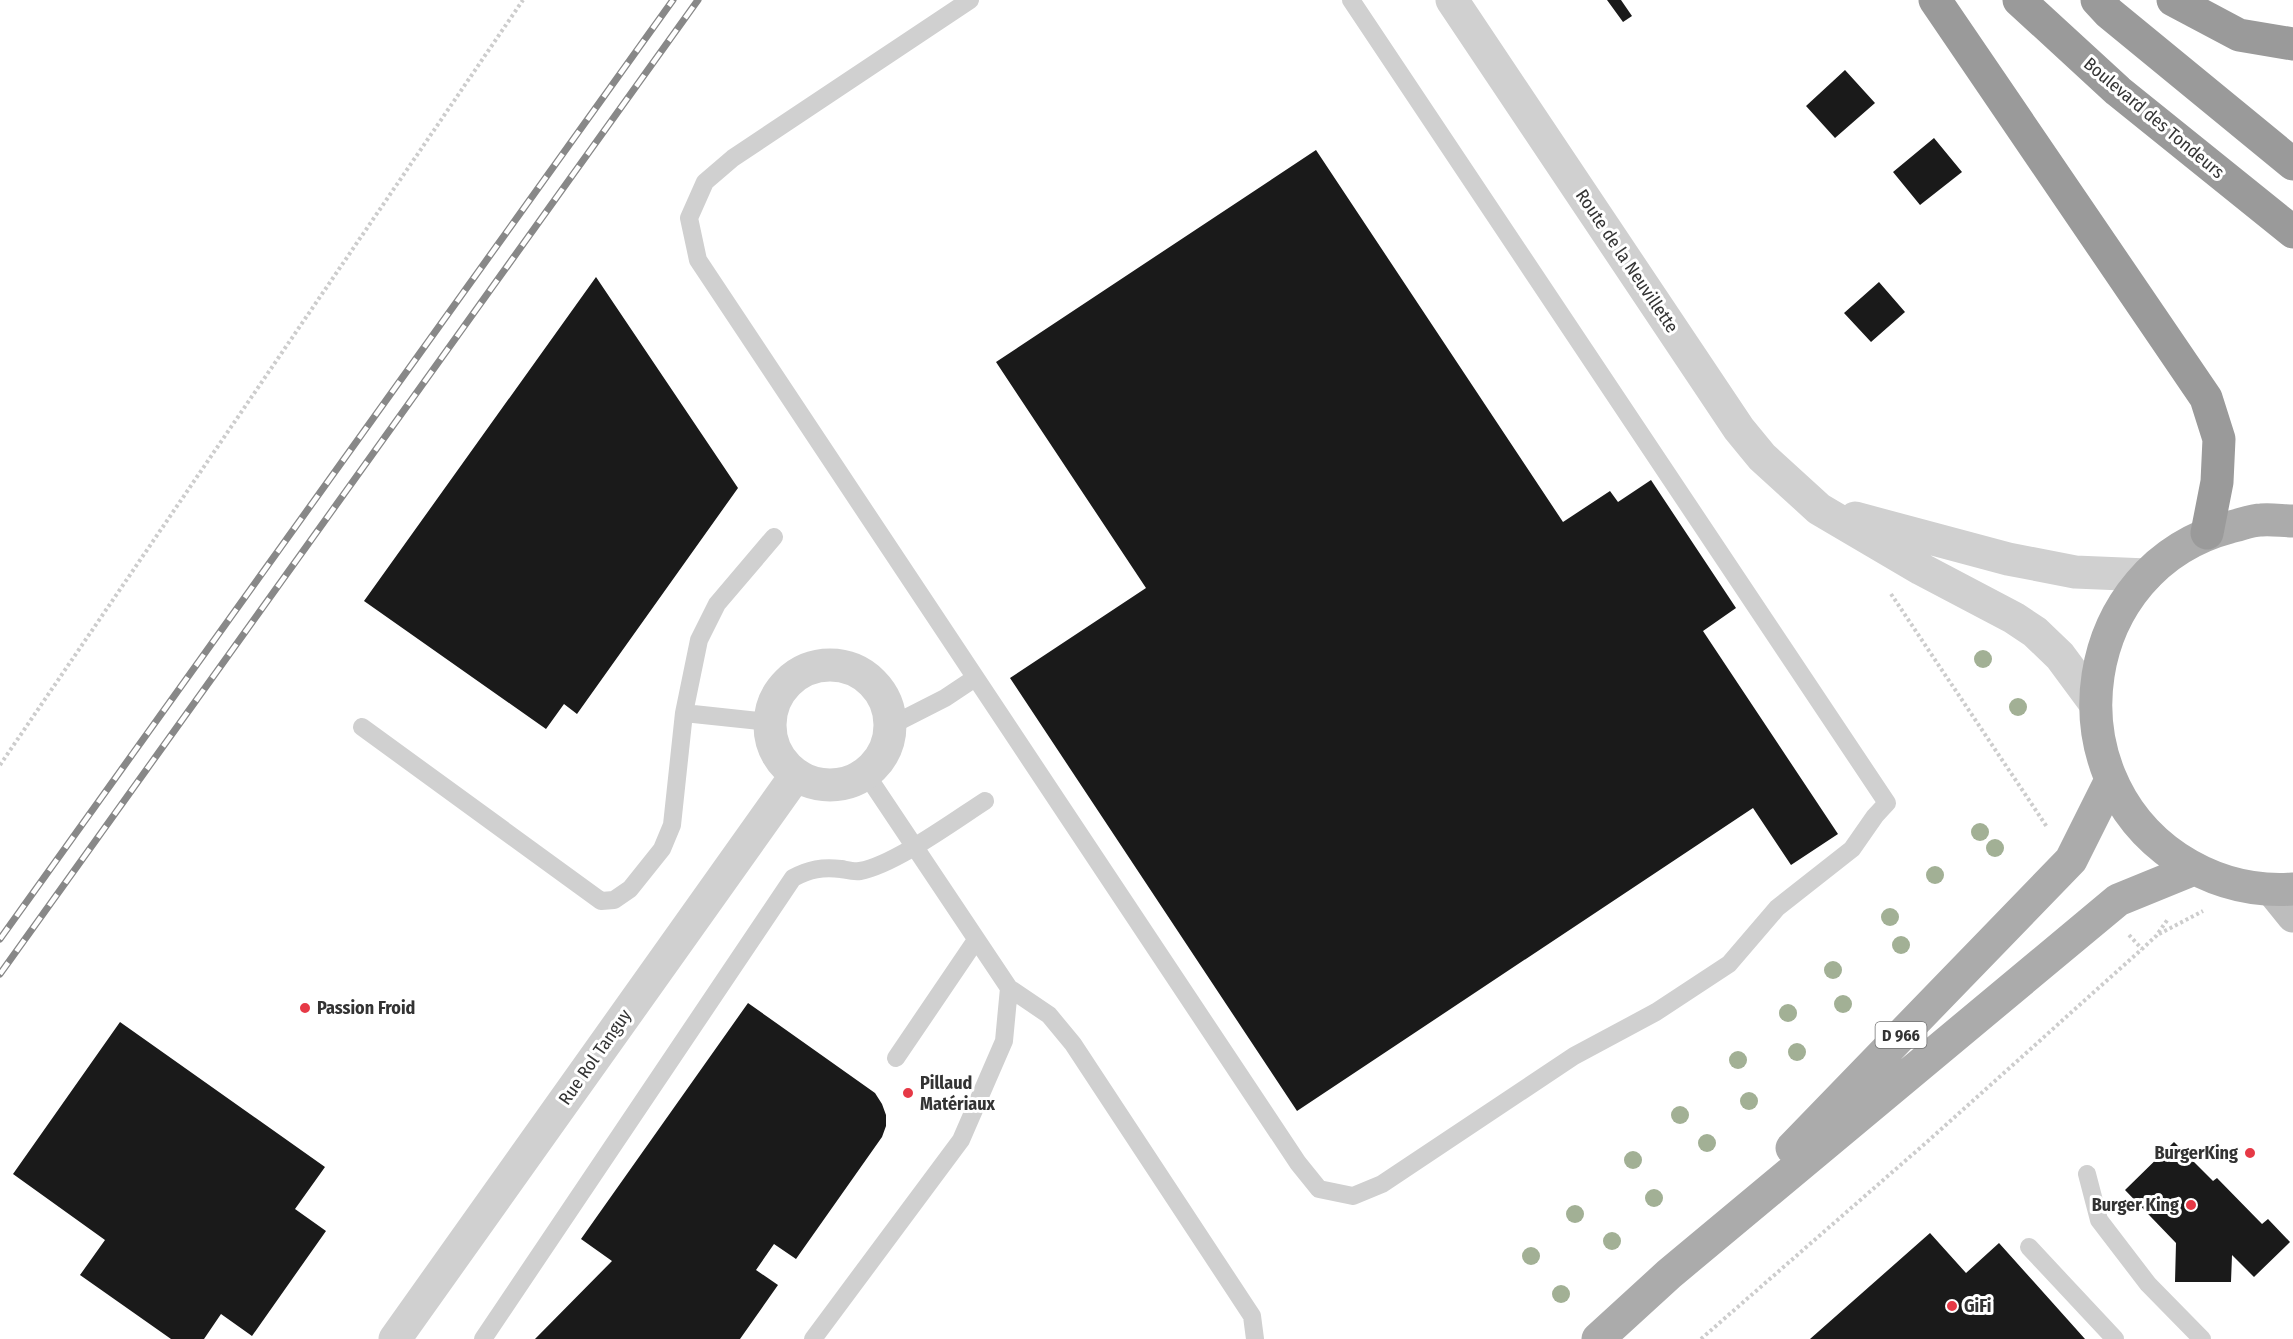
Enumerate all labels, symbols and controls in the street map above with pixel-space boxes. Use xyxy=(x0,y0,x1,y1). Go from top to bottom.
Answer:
street label: Boulevard des Tondeurs xyxy=(2079,53,2229,183)
street label: Route de la Neuvillette xyxy=(1571,185,1683,337)
place label: Passion Froid xyxy=(317,997,415,1019)
marker: Passion Froid xyxy=(298,1001,312,1015)
street label: Rue Rol Tanguy xyxy=(554,1005,636,1109)
road number: D 966 xyxy=(1876,1022,1926,1048)
place label: Pillaud Matériaux xyxy=(920,1072,996,1115)
marker: Pillaud Matériaux xyxy=(901,1086,915,1100)
place label: BurgerKing xyxy=(2154,1142,2238,1164)
marker: BurgerKing xyxy=(2243,1146,2257,1160)
place label: Burger King xyxy=(2092,1194,2179,1216)
marker: Burger King xyxy=(2184,1198,2198,1212)
place label: GiFi xyxy=(1964,1295,1991,1317)
marker: GiFi xyxy=(1945,1299,1959,1313)

